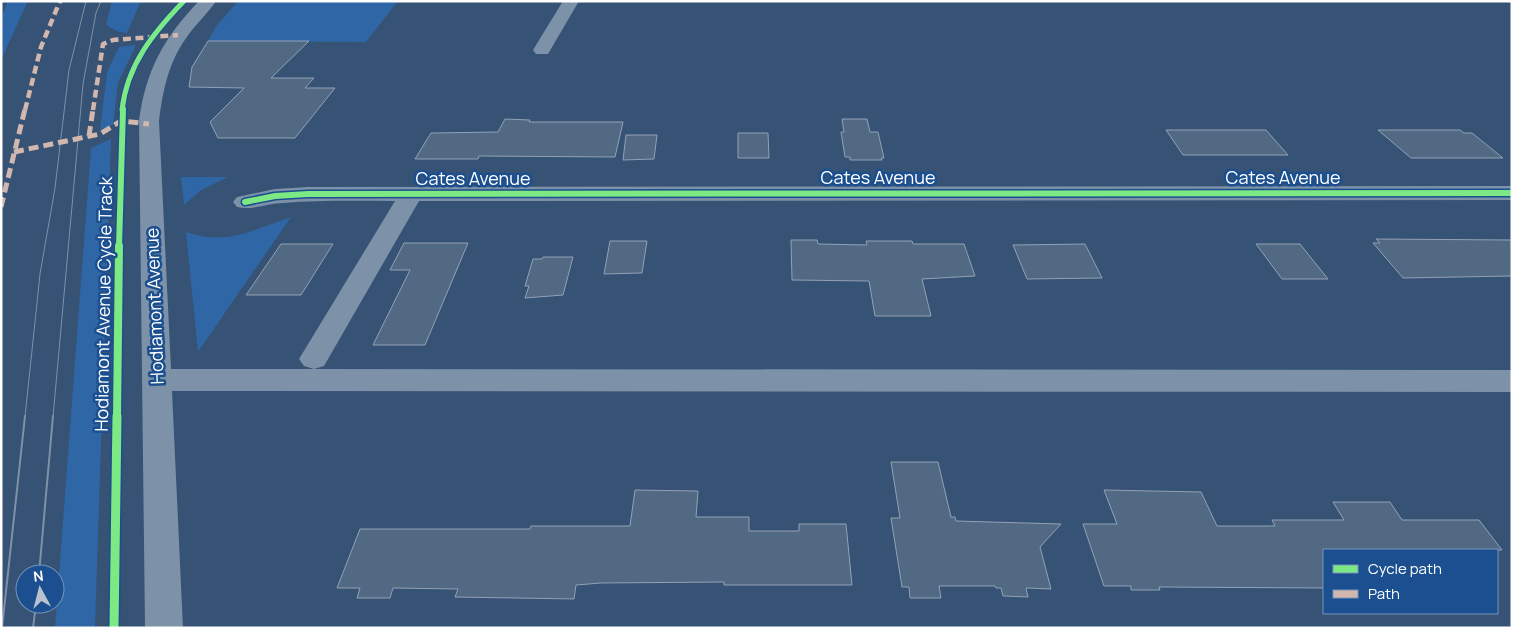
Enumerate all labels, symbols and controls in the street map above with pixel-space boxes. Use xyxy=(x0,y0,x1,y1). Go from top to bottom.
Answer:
street label: Cates Avenue xyxy=(821,165,935,189)
street label: Cates Avenue xyxy=(1226,165,1340,189)
street label: Cates Avenue xyxy=(416,166,530,190)
street label: Hodiamont Avenue Cycle Track xyxy=(89,175,117,432)
street label: Hodiamont Avenue xyxy=(139,227,169,385)
legend xyxy=(1323,549,1498,614)
text: Cycle path xyxy=(1368,558,1442,579)
north arrow xyxy=(15,564,65,614)
text: N xyxy=(32,566,45,586)
text: Path xyxy=(1368,583,1400,604)

